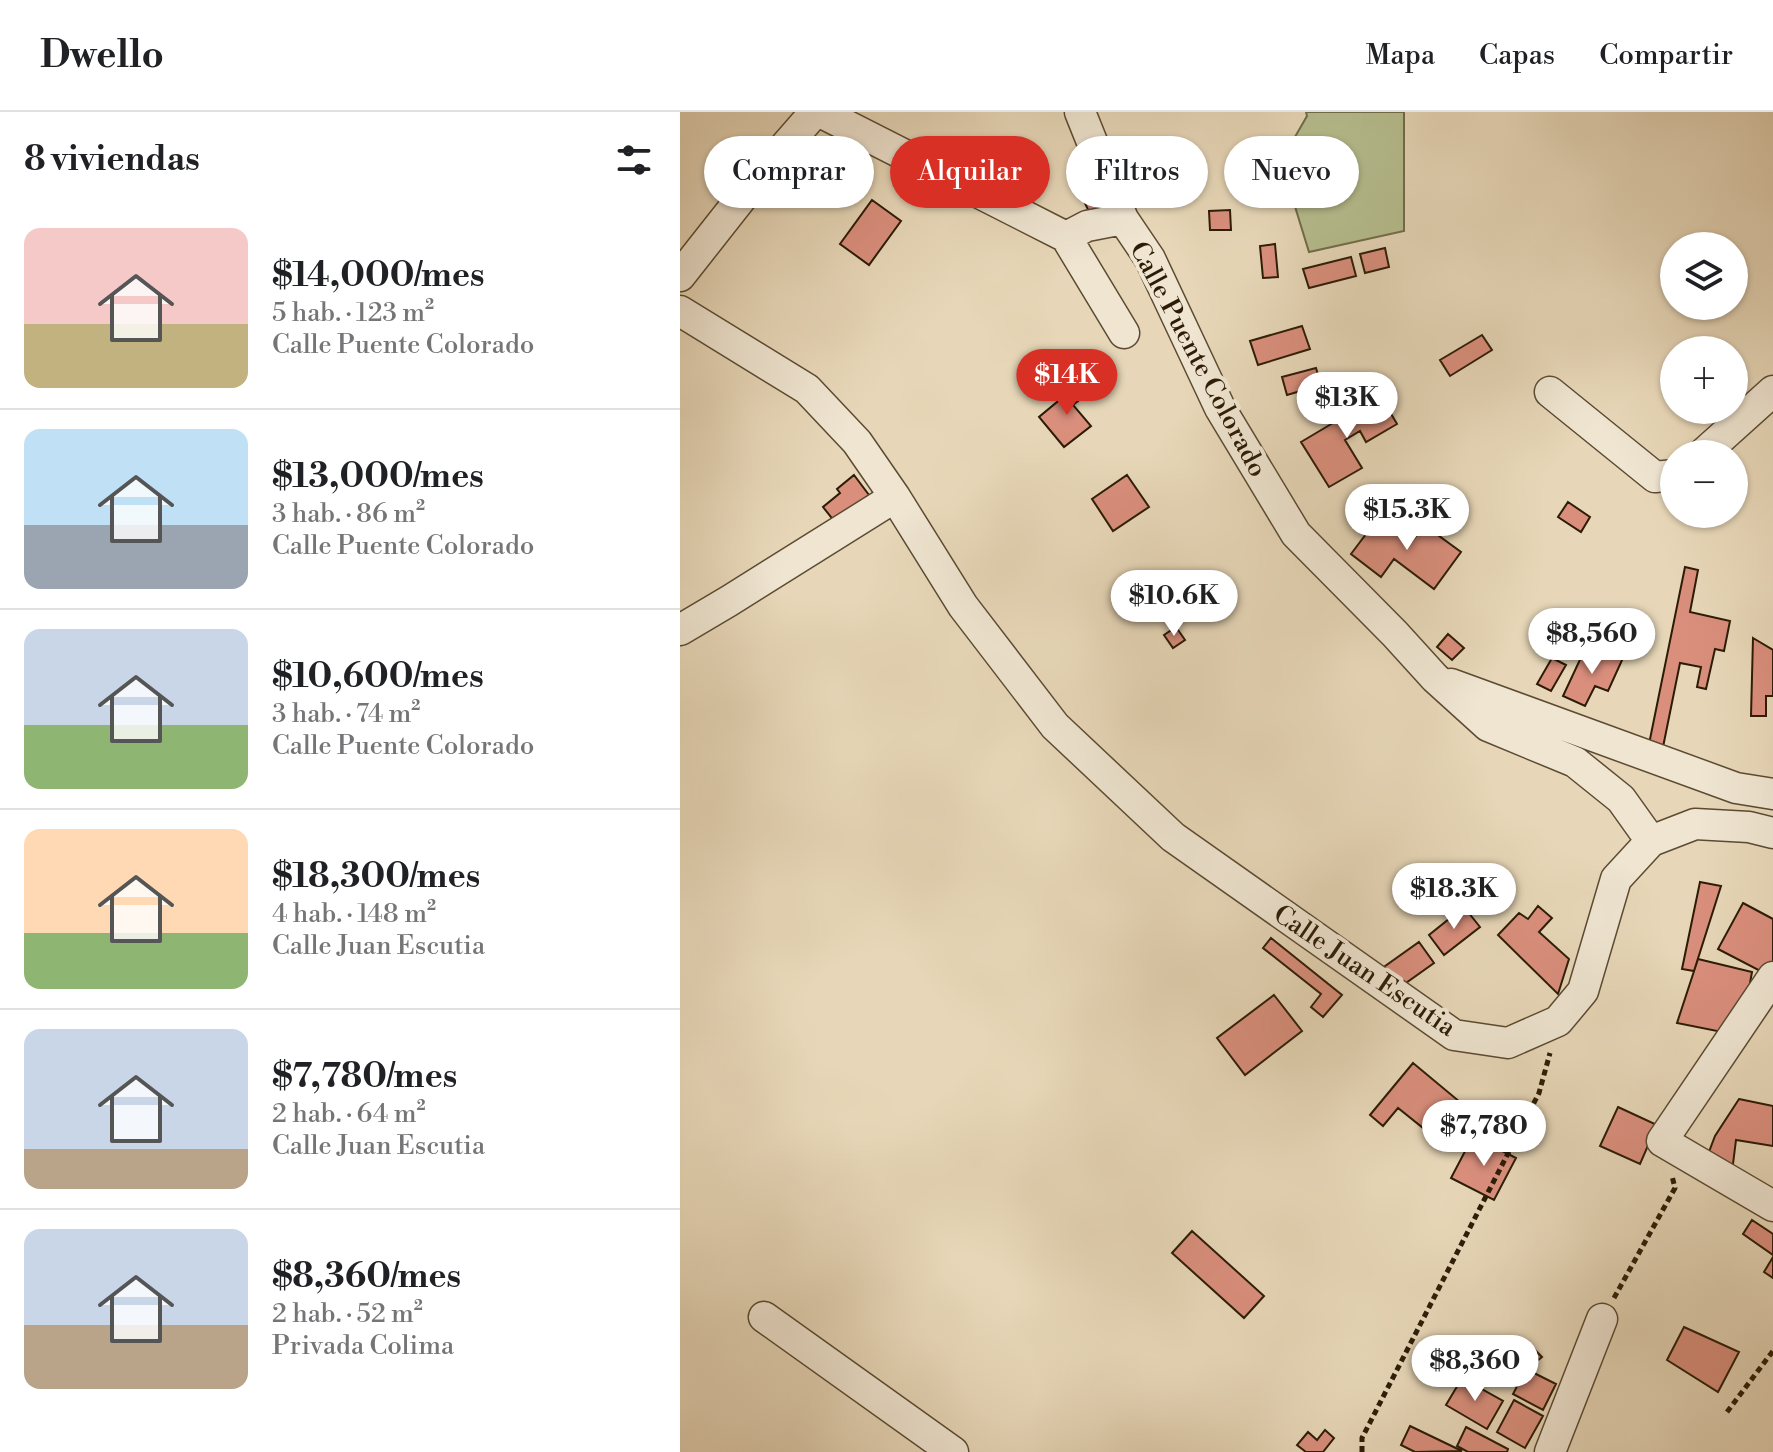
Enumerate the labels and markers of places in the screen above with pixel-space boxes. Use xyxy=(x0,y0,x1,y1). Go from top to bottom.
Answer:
pin: $14K xyxy=(1020,349,1114,417)
pin: $13K xyxy=(1300,372,1394,440)
pin: $15.3K xyxy=(1342,484,1472,552)
pin: $10.6K xyxy=(1109,570,1239,638)
pin: $8,560 xyxy=(1527,608,1657,676)
pin: $18.3K xyxy=(1389,863,1519,931)
pin: $7,780 xyxy=(1419,1100,1549,1168)
pin: $8,360 xyxy=(1410,1335,1540,1403)

